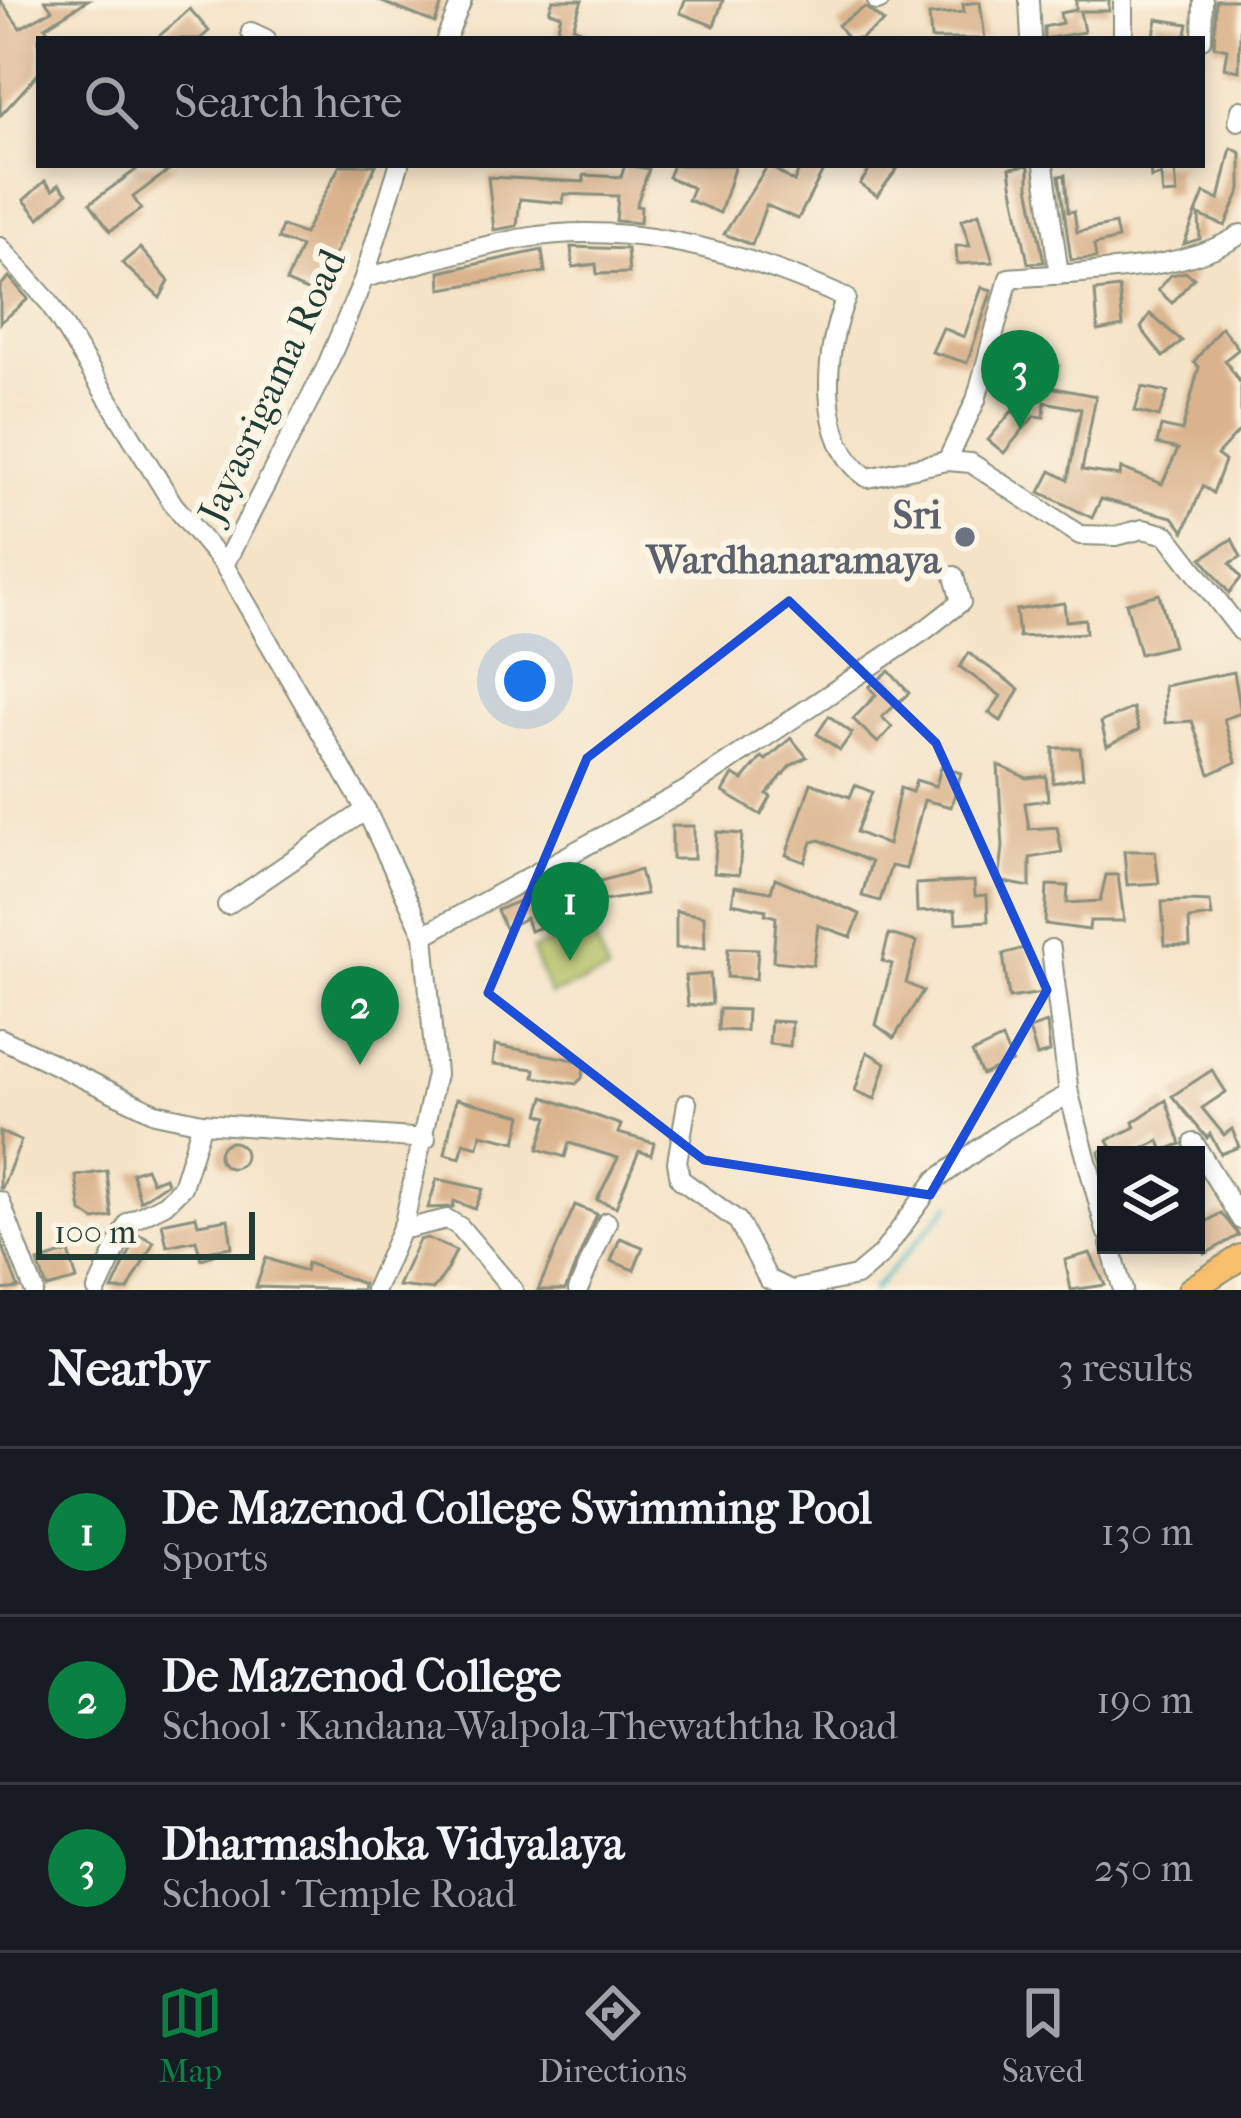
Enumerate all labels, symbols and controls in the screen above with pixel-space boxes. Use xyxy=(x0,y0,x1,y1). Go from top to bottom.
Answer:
search box xyxy=(36,36,1205,168)
icon: search xyxy=(78,69,144,135)
text: Search here xyxy=(174,76,402,129)
street label: Jayasrigama Road xyxy=(187,241,356,533)
pin: 3 xyxy=(981,330,1059,429)
place label: Sri Wardhanaramaya xyxy=(645,492,942,583)
marker: Sri Wardhanaramaya xyxy=(952,524,978,550)
your location xyxy=(495,651,555,711)
pin: 1 xyxy=(531,862,609,961)
pin: 2 xyxy=(321,966,399,1065)
map controls xyxy=(1097,1146,1205,1254)
button: layers xyxy=(1097,1146,1205,1254)
scale bar xyxy=(36,1206,255,1259)
text: 100 m xyxy=(54,1213,137,1252)
text: Nearby xyxy=(48,1338,209,1398)
text: 3 results xyxy=(1058,1345,1193,1391)
text: De Mazenod College Swimming Pool xyxy=(162,1482,872,1535)
text: 1 xyxy=(80,1509,94,1555)
text: 130 m xyxy=(1101,1509,1193,1555)
text: Sports xyxy=(162,1535,268,1581)
text: De Mazenod College xyxy=(162,1650,561,1703)
text: 2 xyxy=(77,1677,97,1723)
text: 190 m xyxy=(1096,1677,1193,1723)
text: School · Kandana-Walpola-Thewaththa Road xyxy=(162,1703,898,1749)
text: Dharmashoka Vidyalaya xyxy=(162,1818,624,1871)
text: 3 xyxy=(79,1845,95,1891)
text: 250 m xyxy=(1094,1845,1193,1891)
text: School · Temple Road xyxy=(162,1871,516,1917)
tab: Map xyxy=(157,1980,223,2091)
tab: Directions xyxy=(538,1980,687,2091)
tab: Saved xyxy=(1002,1980,1084,2091)

